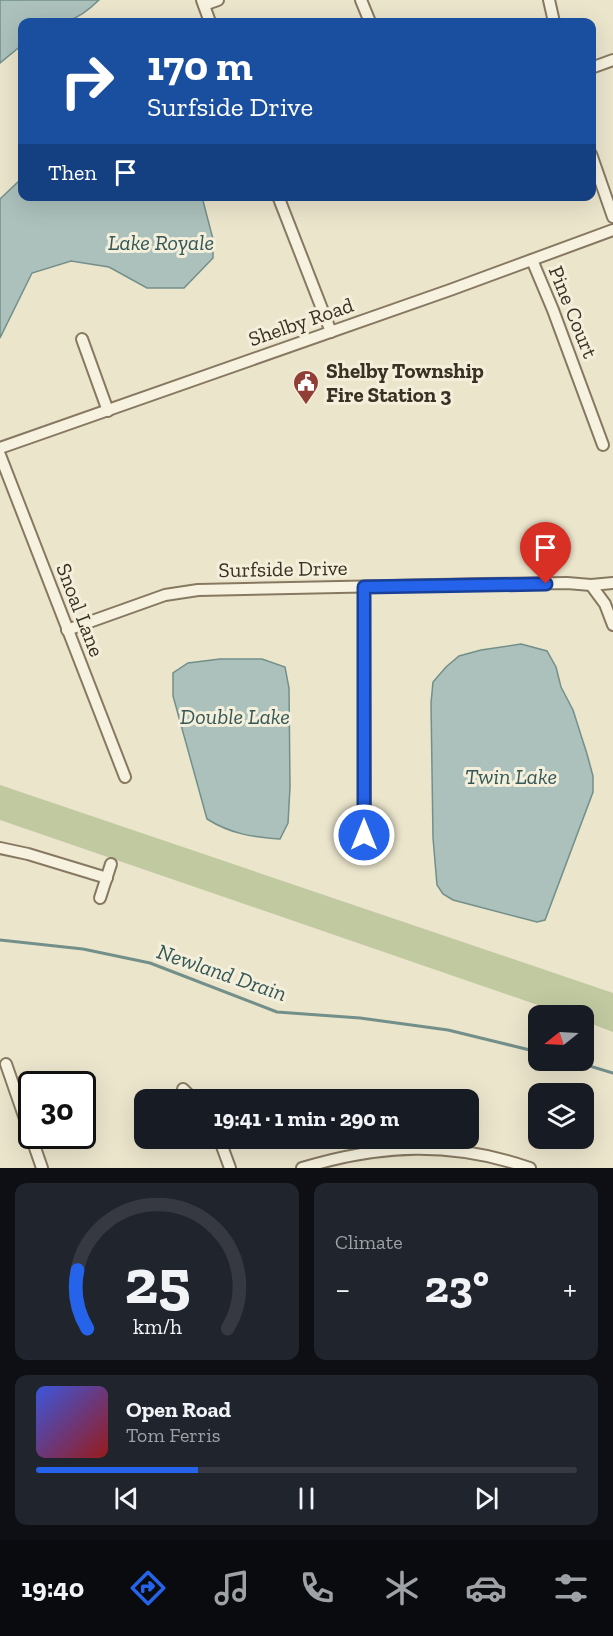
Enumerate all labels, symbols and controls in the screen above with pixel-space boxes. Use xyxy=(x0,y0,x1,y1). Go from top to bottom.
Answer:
text: 170 m xyxy=(147,40,253,91)
icon: right xyxy=(48,42,126,120)
text: Surfside Drive xyxy=(147,91,313,123)
icon: arrive xyxy=(109,156,142,189)
text: Then xyxy=(48,159,97,186)
water label: Lake Royale xyxy=(108,229,214,256)
street label: Pine Court xyxy=(544,262,603,362)
street label: Shelby Road xyxy=(245,292,357,351)
place label: Shelby Township Fire Station 3 xyxy=(326,358,484,407)
public building icon: Shelby Township Fire Station 3 xyxy=(291,368,321,406)
pin xyxy=(520,522,571,584)
icon: arrive xyxy=(529,531,562,564)
street label: Surfside Drive xyxy=(218,555,348,582)
street label: Snoal Lane xyxy=(51,560,110,660)
water label: Double Lake xyxy=(180,703,290,730)
water label: Twin Lake xyxy=(465,763,557,790)
position arrow xyxy=(332,803,396,867)
water label: Newland Drain xyxy=(154,938,290,1007)
north arrow xyxy=(528,1005,594,1071)
map controls xyxy=(528,1005,594,1149)
speed limit sign: 30 xyxy=(18,1071,96,1149)
button: layers xyxy=(528,1083,594,1149)
text: 19:41 · 1 min · 290 m xyxy=(214,1105,399,1132)
text: Climate xyxy=(335,1230,403,1254)
text: 25 xyxy=(124,1244,190,1319)
text: 23° xyxy=(425,1260,489,1314)
text: − xyxy=(335,1269,350,1308)
text: + xyxy=(563,1269,577,1308)
text: km/h xyxy=(133,1314,181,1339)
text: Open Road xyxy=(126,1396,231,1423)
text: Tom Ferris xyxy=(126,1423,221,1447)
icon: previous xyxy=(110,1482,143,1515)
icon: pause xyxy=(290,1482,323,1515)
icon: next xyxy=(470,1482,503,1515)
icon: directions xyxy=(127,1567,169,1609)
icon: music xyxy=(211,1567,253,1609)
icon: phone xyxy=(296,1567,338,1609)
icon: climate xyxy=(381,1567,423,1609)
icon: car xyxy=(465,1567,507,1609)
icon: filters xyxy=(550,1567,592,1609)
text: 19:40 xyxy=(21,1572,84,1604)

